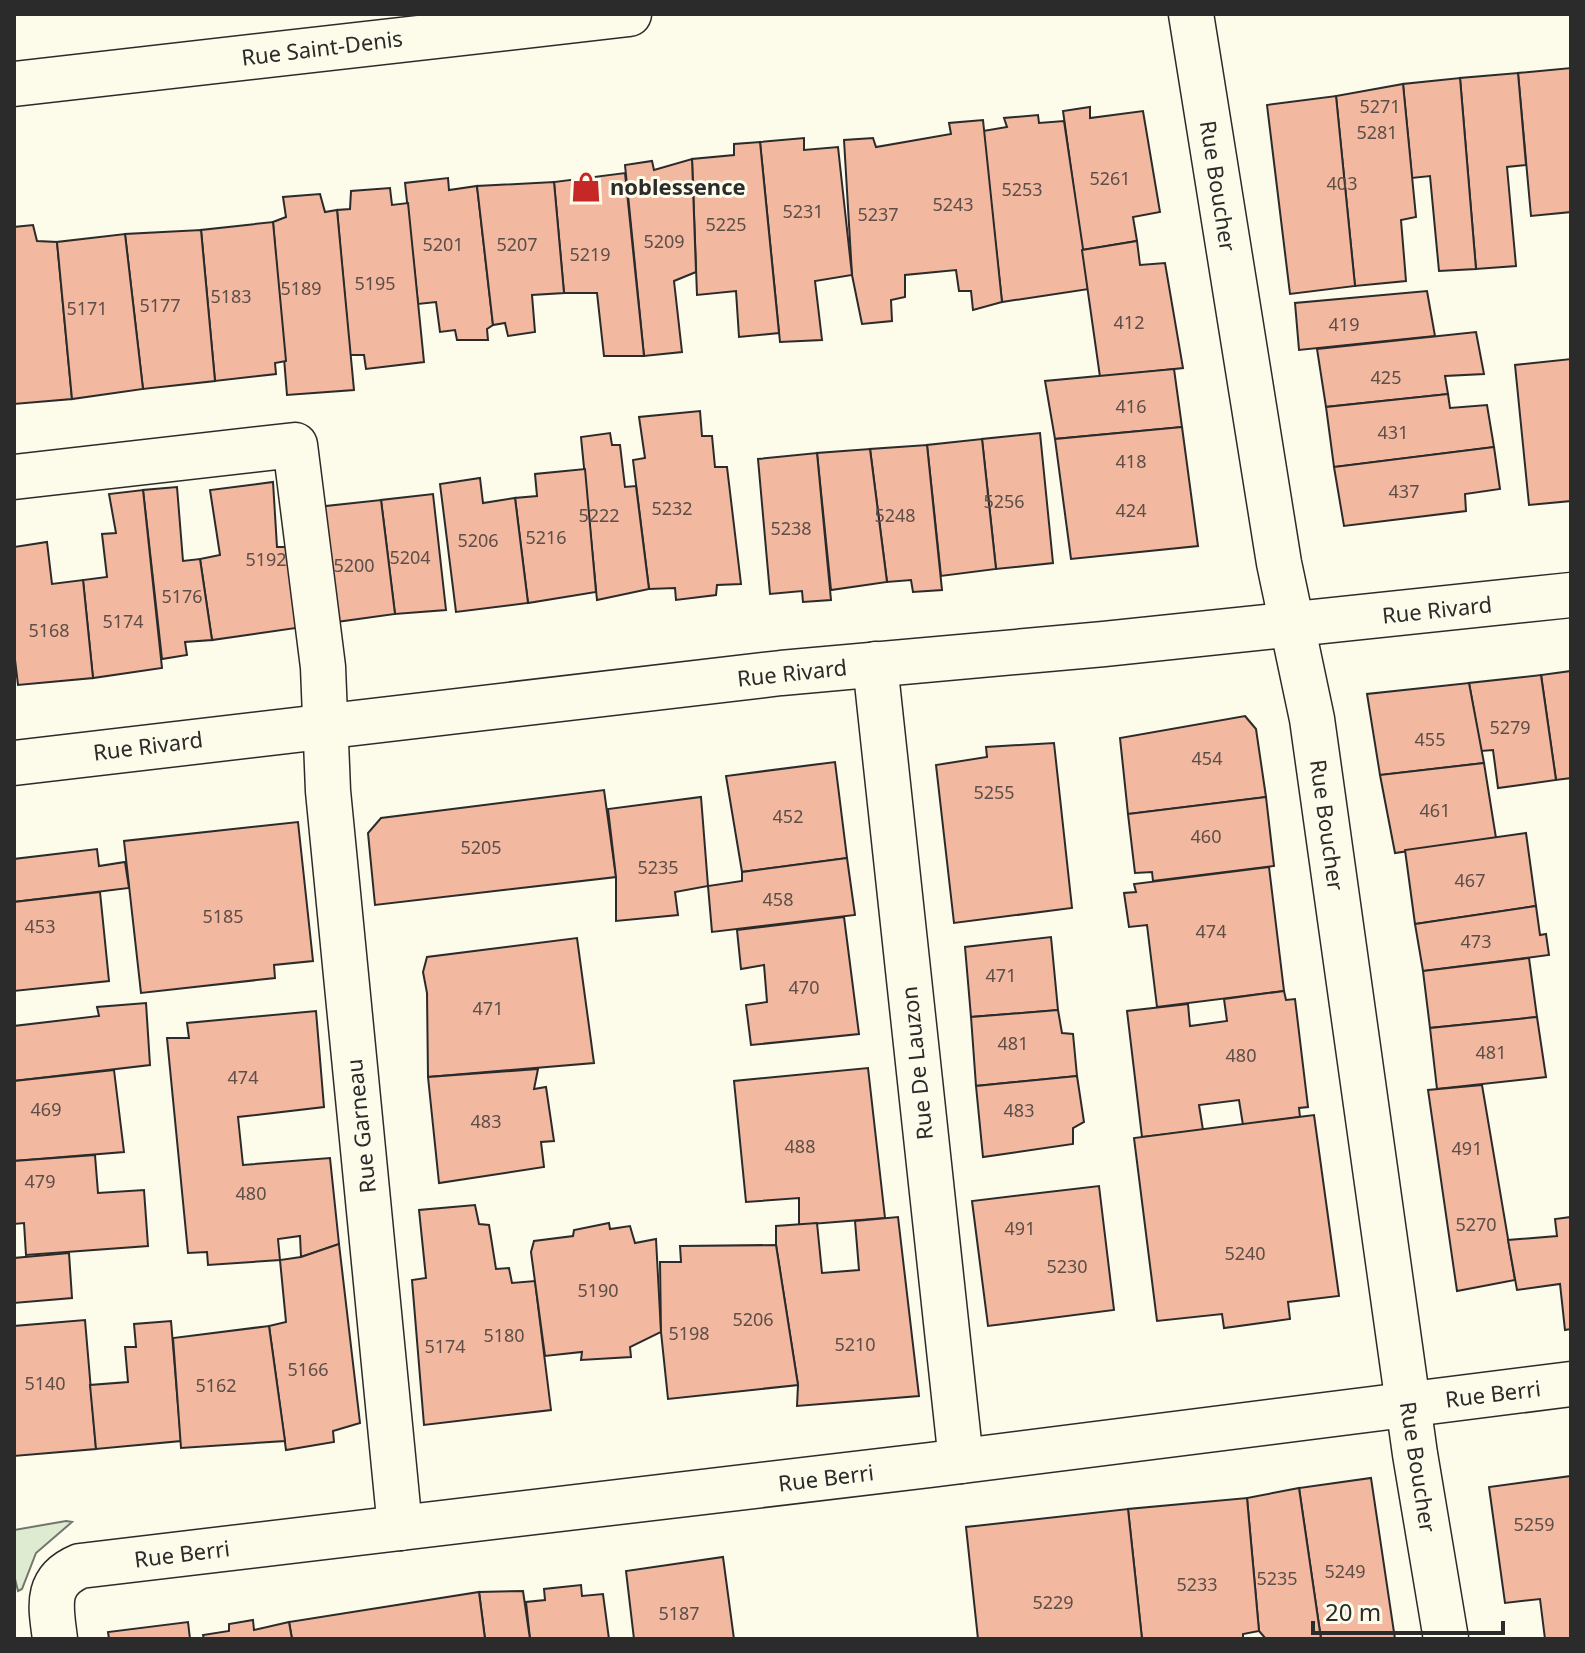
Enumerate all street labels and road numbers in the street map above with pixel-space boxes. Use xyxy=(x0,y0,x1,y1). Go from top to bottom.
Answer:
street label: Rue Saint-Denis xyxy=(239,22,404,72)
street label: Rue Boucher xyxy=(1194,118,1244,254)
street label: Rue Rivard xyxy=(1380,588,1493,630)
street label: Rue Rivard xyxy=(735,651,848,693)
street label: Rue Rivard xyxy=(91,723,205,767)
street label: Rue Boucher xyxy=(1304,757,1352,892)
street label: Rue De Lauzon xyxy=(893,985,939,1141)
street label: Rue Garneau xyxy=(338,1058,382,1195)
street label: Rue Berri xyxy=(1443,1372,1542,1414)
street label: Rue Boucher xyxy=(1394,1399,1444,1535)
street label: Rue Berri xyxy=(776,1456,875,1498)
street label: Rue Berri xyxy=(132,1532,231,1574)

